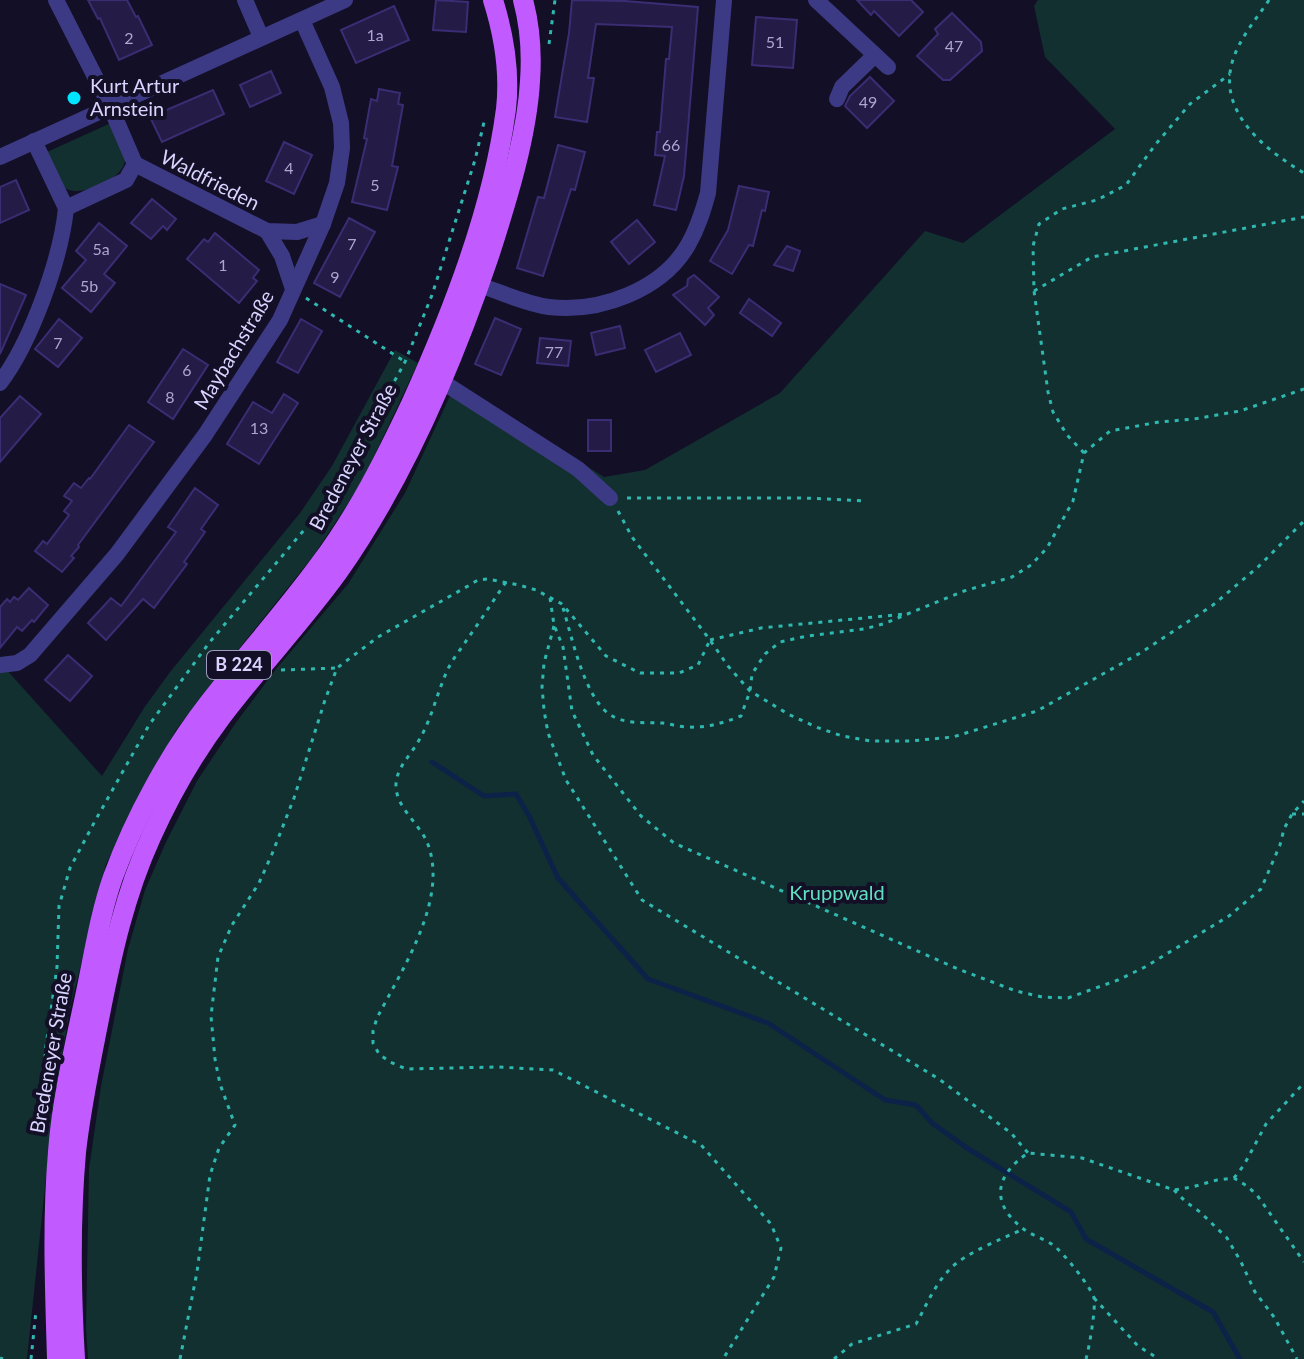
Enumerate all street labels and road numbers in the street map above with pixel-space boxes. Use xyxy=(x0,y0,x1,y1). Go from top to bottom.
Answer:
street label: Waldfrieden xyxy=(157,144,264,214)
street label: Maybachstraße xyxy=(188,285,278,414)
street label: Bredeneyer Straße xyxy=(303,379,401,534)
road number: B 224 xyxy=(207,651,271,679)
street label: Bredeneyer Straße xyxy=(24,971,76,1135)

